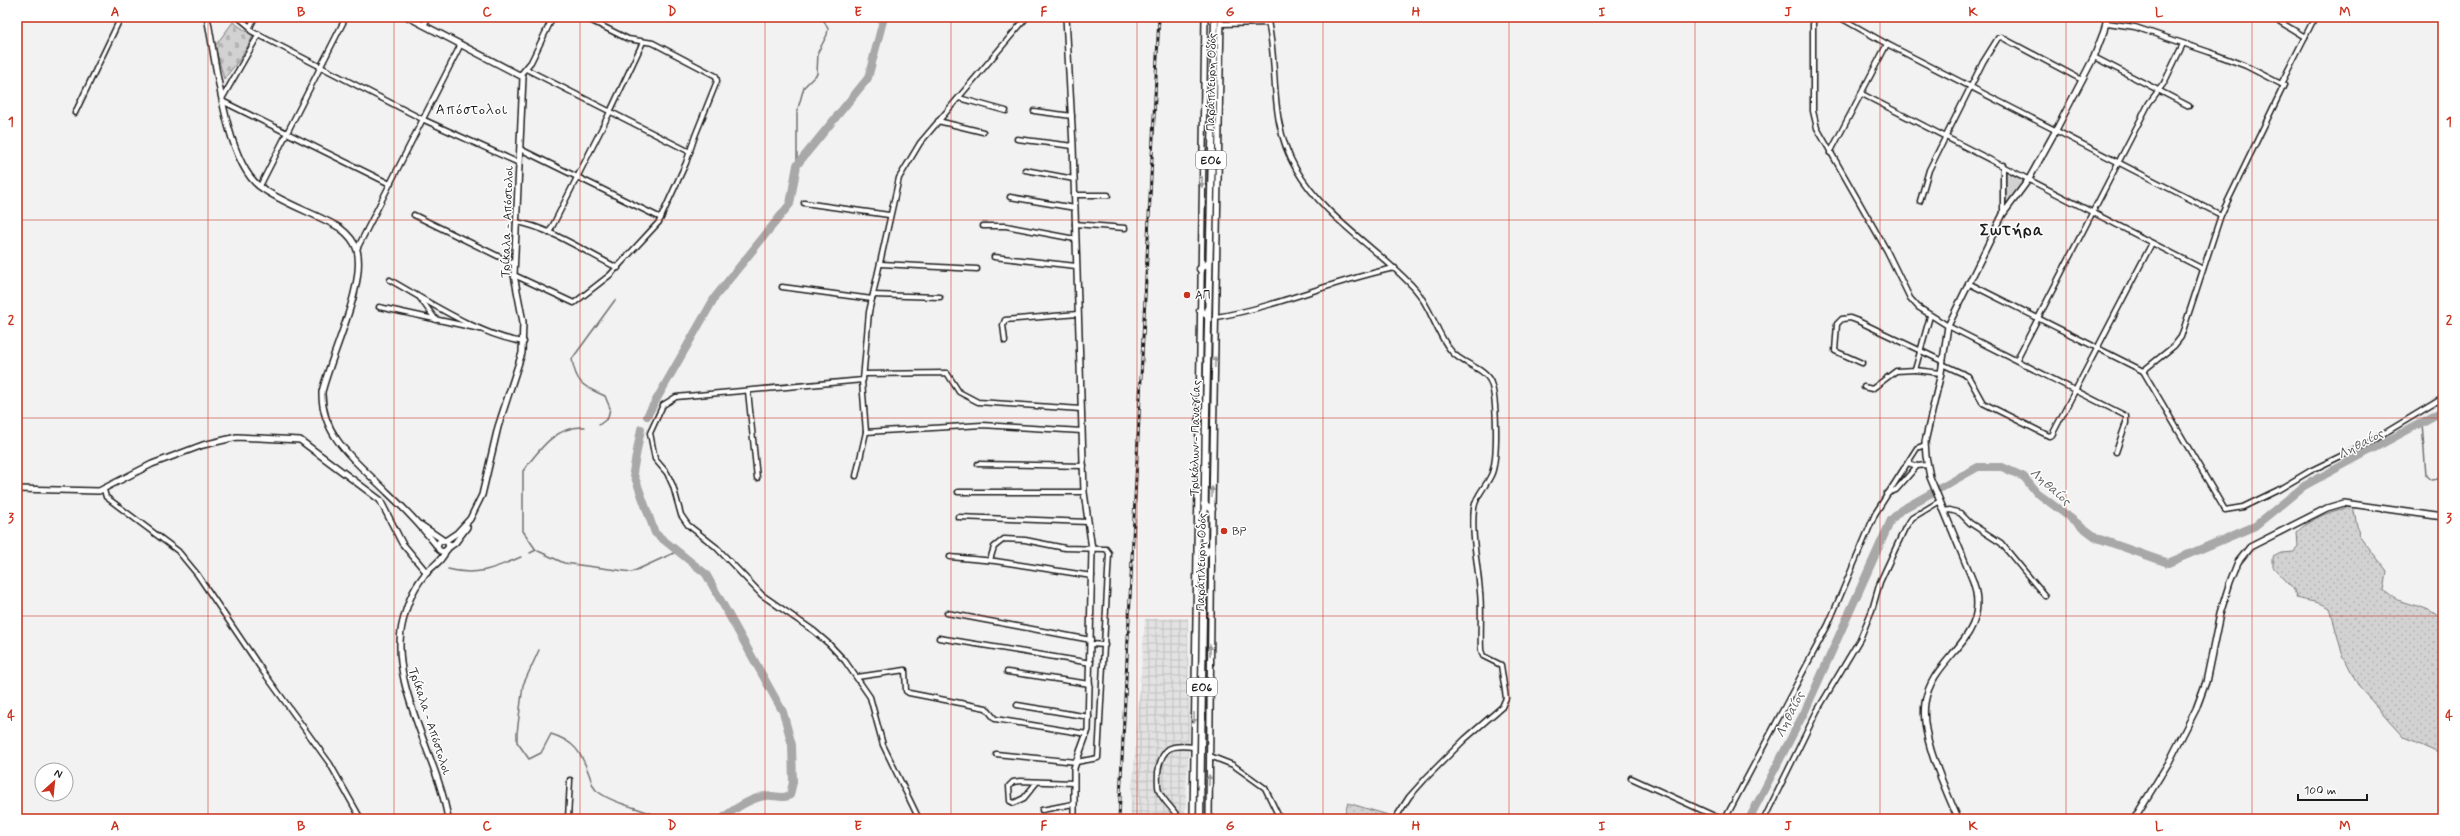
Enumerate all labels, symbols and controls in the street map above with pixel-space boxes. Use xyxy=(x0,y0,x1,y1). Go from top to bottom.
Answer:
text: A xyxy=(111,4,119,21)
text: B xyxy=(297,4,306,21)
text: C xyxy=(482,4,492,21)
text: D xyxy=(668,4,677,21)
text: E xyxy=(854,4,862,21)
text: F xyxy=(1041,4,1048,21)
text: G xyxy=(1226,4,1235,21)
text: H xyxy=(1412,4,1421,21)
text: I xyxy=(1599,4,1606,21)
text: J xyxy=(1784,4,1792,21)
text: K xyxy=(1968,4,1978,21)
text: L xyxy=(2155,4,2164,21)
text: M xyxy=(2339,4,2351,21)
street label: Παράπλευρη Οδός xyxy=(1203,33,1221,131)
district label: Απόστολοι xyxy=(436,101,508,119)
text: 1 xyxy=(8,114,14,131)
text: 1 xyxy=(2446,114,2452,131)
road number: ΕΟ6 xyxy=(1196,151,1226,169)
street label: Τρίκαλα - Απόστολοι xyxy=(498,165,518,278)
one-way arrow xyxy=(1199,176,1205,189)
district label: Σωτήρα xyxy=(1980,220,2044,241)
place label: ΑΠ xyxy=(1195,288,1211,304)
marker: ΑΠ xyxy=(1182,290,1192,300)
text: 2 xyxy=(8,312,15,329)
text: 2 xyxy=(2446,312,2453,329)
one-way arrow xyxy=(1212,355,1218,368)
street label: Τρικάλων - Παναγίας xyxy=(1187,380,1205,496)
water label: Ληθαίος xyxy=(2335,425,2388,463)
water label: Ληθαίος xyxy=(2026,465,2075,511)
one-way arrow xyxy=(1209,485,1215,498)
text: 3 xyxy=(8,510,14,527)
text: 3 xyxy=(2446,510,2452,527)
street label: Παράπλευρη Οδός xyxy=(1193,513,1211,611)
place label: BP xyxy=(1232,524,1247,540)
marker: BP xyxy=(1219,526,1229,536)
one-way arrow xyxy=(1207,644,1214,656)
street label: Τρίκαλα - Απόστολοι xyxy=(404,666,454,778)
road number: ΕΟ6 xyxy=(1187,678,1217,696)
water label: Ληθαίος xyxy=(1772,688,1809,740)
text: 4 xyxy=(7,708,15,725)
text: 4 xyxy=(2445,708,2453,725)
one-way arrow xyxy=(1191,712,1197,725)
north arrow xyxy=(34,762,74,802)
text: N xyxy=(52,766,65,782)
one-way arrow xyxy=(1206,773,1212,786)
scale bar xyxy=(2298,776,2367,802)
text: 100 m xyxy=(2304,783,2336,799)
text: A xyxy=(111,818,119,835)
text: B xyxy=(297,818,306,835)
text: C xyxy=(482,818,492,835)
text: D xyxy=(668,818,677,835)
text: E xyxy=(854,818,862,835)
text: F xyxy=(1041,818,1048,835)
text: G xyxy=(1226,818,1235,835)
text: H xyxy=(1412,818,1421,835)
text: I xyxy=(1599,818,1606,835)
text: J xyxy=(1784,818,1792,835)
text: K xyxy=(1968,818,1978,835)
text: L xyxy=(2155,818,2164,835)
text: M xyxy=(2339,818,2351,835)

